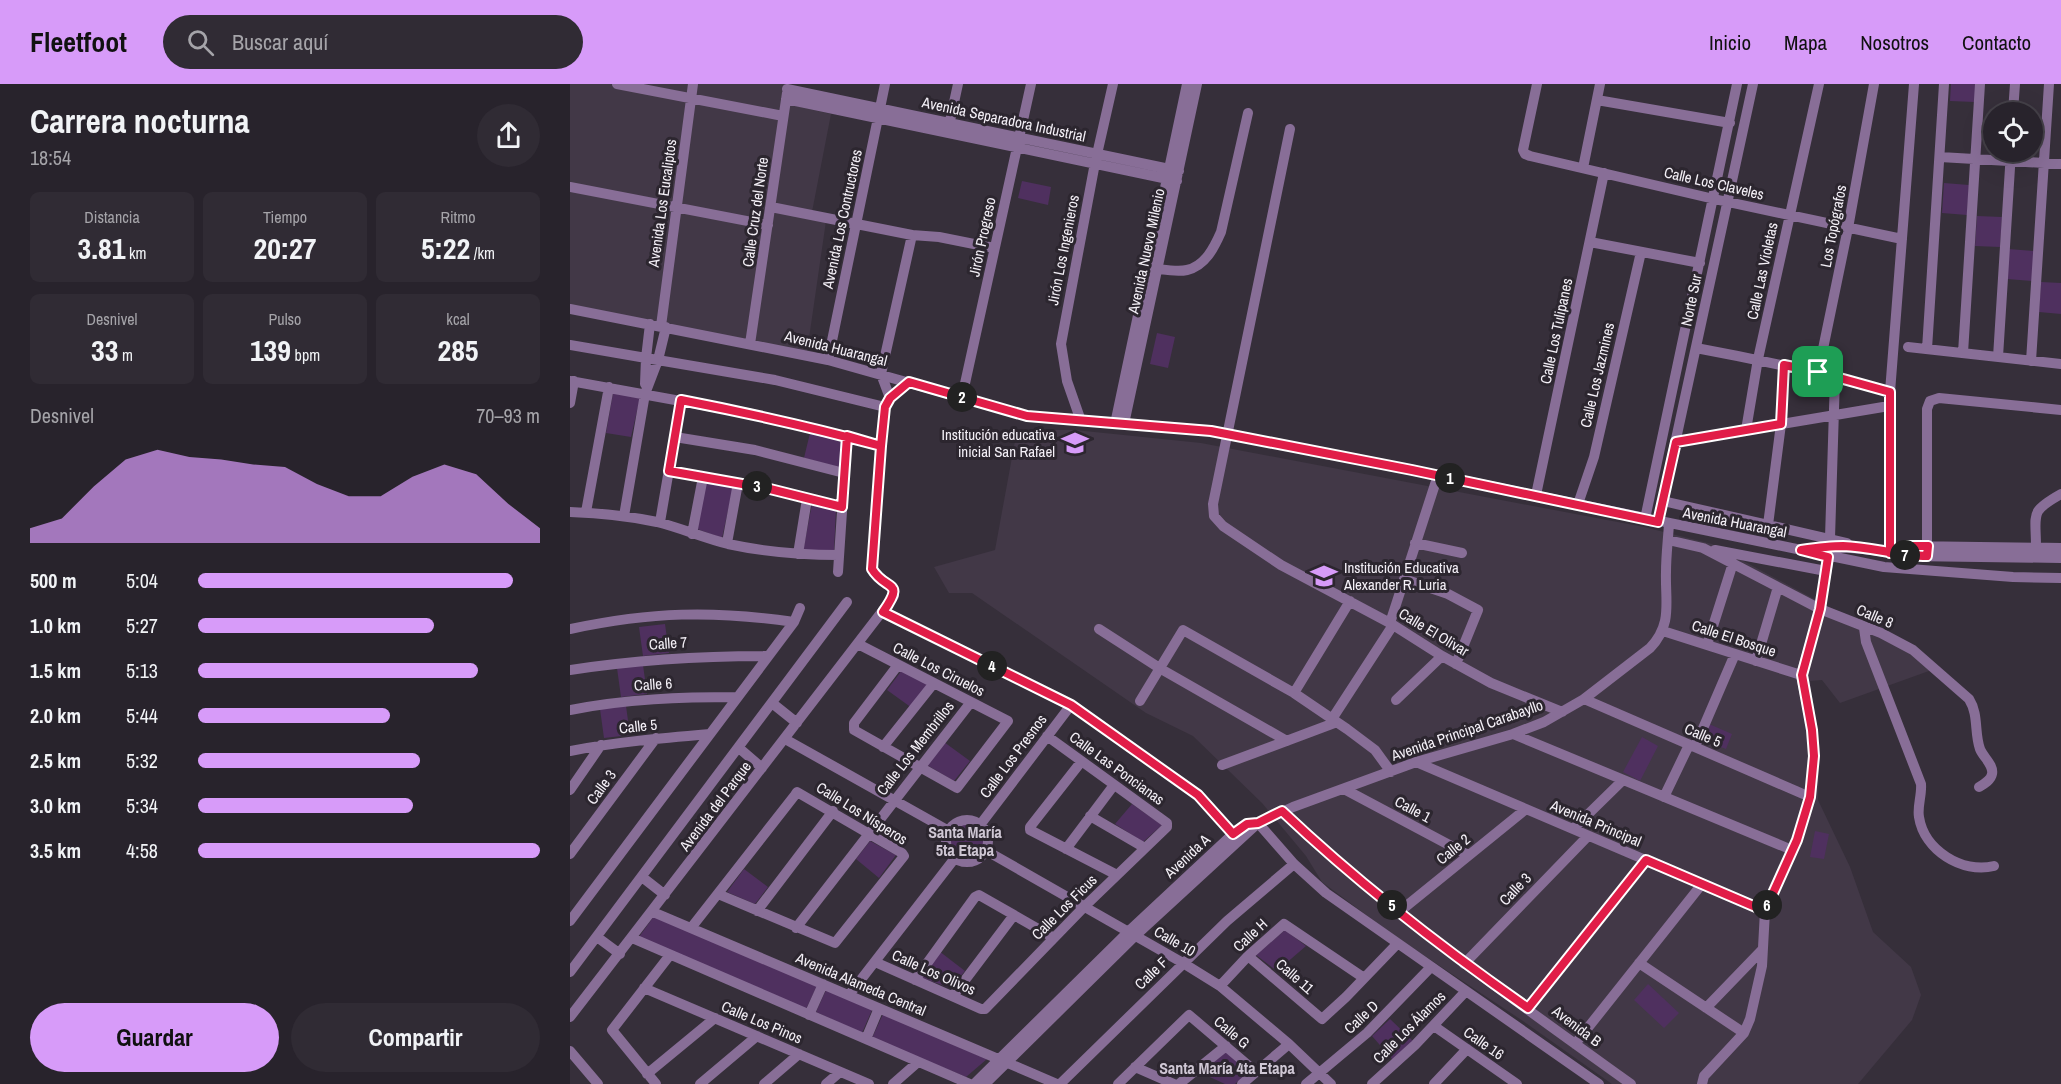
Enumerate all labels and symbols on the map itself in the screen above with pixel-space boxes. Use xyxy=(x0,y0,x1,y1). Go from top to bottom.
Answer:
street label: Avenida Separadora Industrial xyxy=(919,91,1088,147)
street label: Avenida Los Eucaliptos xyxy=(642,138,681,269)
street label: Avenida Los Contructores xyxy=(817,147,867,292)
street label: Calle Cruz del Norte xyxy=(737,156,773,268)
street label: Calle Los Claveles xyxy=(1662,161,1766,205)
street label: Los Topógrafos xyxy=(1815,183,1851,269)
street label: Avenida Nuevo Milenio xyxy=(1122,186,1170,317)
street label: Jirón Los Ingenieros xyxy=(1042,193,1084,307)
street label: Jirón Progreso xyxy=(963,195,1001,279)
street label: Calle Las Violetas xyxy=(1741,220,1783,322)
street label: Norte Sur xyxy=(1675,272,1707,328)
street label: Calle Los Tulipanes xyxy=(1535,276,1577,386)
street label: Calle Los Jazmines xyxy=(1575,320,1619,430)
street label: Avenida Huarangal xyxy=(782,325,890,371)
pin xyxy=(1792,346,1843,397)
pin: 2 xyxy=(947,382,977,412)
place label: Institución educativa inicial San Rafael xyxy=(941,424,1055,462)
school or university icon: Institución educativa inicial San Rafael xyxy=(1060,428,1090,458)
pin: 1 xyxy=(1435,463,1465,493)
pin: 3 xyxy=(742,471,772,501)
street label: Avenida Huarangal xyxy=(1680,501,1789,542)
pin: 7 xyxy=(1890,540,1920,570)
place label: Institución Educativa Alexander R. Luria xyxy=(1343,557,1459,595)
school or university icon: Institución Educativa Alexander R. Luria xyxy=(1309,561,1339,591)
street label: Calle 8 xyxy=(1853,599,1897,633)
street label: Calle El Olivar xyxy=(1395,603,1473,661)
street label: Calle El Bosque xyxy=(1689,614,1779,662)
street label: Calle 7 xyxy=(648,631,688,655)
street label: Calle Los Ciruelos xyxy=(889,637,989,701)
pin: 4 xyxy=(977,651,1007,681)
street label: Calle 6 xyxy=(633,672,673,696)
street label: Avenida Principal Carabayllo xyxy=(1387,694,1546,766)
street label: Calle Los Membrillos xyxy=(871,696,959,800)
street label: Calle Los Presnos xyxy=(975,710,1051,802)
street label: Calle 5 xyxy=(618,714,658,738)
street label: Calle 5 xyxy=(1681,718,1725,752)
street label: Calle Las Poncianas xyxy=(1065,726,1169,810)
street label: Avenida del Parque xyxy=(674,756,756,856)
street label: Calle 3 xyxy=(581,765,621,809)
street label: Calle Los Nísperos xyxy=(812,777,912,849)
street label: Calle 1 xyxy=(1391,791,1435,827)
street label: Avenida Principal xyxy=(1546,794,1645,852)
district label: Santa María 5ta Etapa xyxy=(928,821,1003,861)
street label: Avenida A xyxy=(1159,829,1215,883)
street label: Calle 2 xyxy=(1432,829,1475,869)
street label: Calle 3 xyxy=(1494,868,1536,910)
street label: Calle Los Ficus xyxy=(1027,870,1101,944)
pin: 5 xyxy=(1377,890,1407,920)
pin: 6 xyxy=(1752,890,1782,920)
street label: Calle H xyxy=(1228,914,1272,956)
street label: Calle 10 xyxy=(1150,921,1200,961)
street label: Calle Los Olivos xyxy=(889,944,979,1000)
street label: Avenida Alameda Central xyxy=(792,947,929,1021)
street label: Calle F xyxy=(1130,952,1172,994)
street label: Calle 11 xyxy=(1271,954,1319,999)
street label: Calle Los Álamos xyxy=(1368,986,1450,1068)
street label: Calle D xyxy=(1339,995,1383,1038)
street label: Calle Los Pinos xyxy=(718,996,806,1048)
street label: Avenida B xyxy=(1547,1000,1606,1051)
street label: Calle G xyxy=(1210,1011,1254,1053)
street label: Calle 16 xyxy=(1459,1021,1509,1065)
district label: Santa María 4ta Etapa xyxy=(1159,1057,1296,1079)

